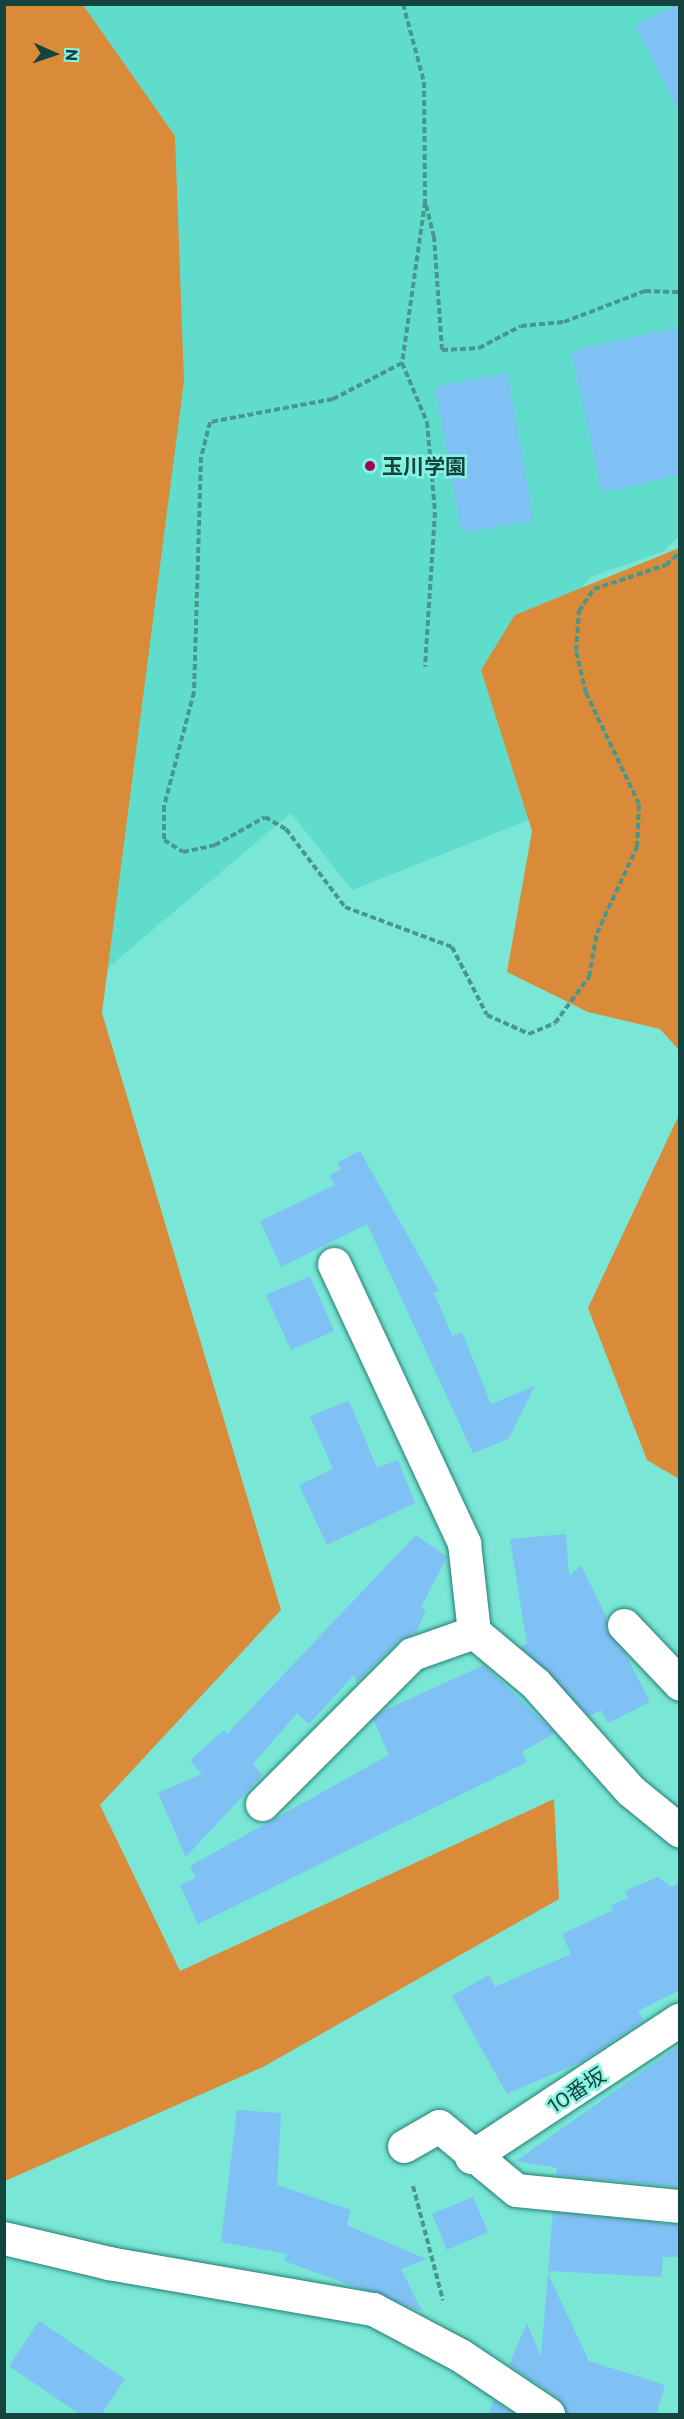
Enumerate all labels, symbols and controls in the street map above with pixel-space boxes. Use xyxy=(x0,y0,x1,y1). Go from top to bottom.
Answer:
north arrow xyxy=(24,24,84,84)
text: N xyxy=(63,48,82,61)
place label: 玉川学園 xyxy=(382,453,466,479)
marker: 玉川学園 xyxy=(363,459,377,473)
street label: 10番坂 xyxy=(542,2062,610,2118)

